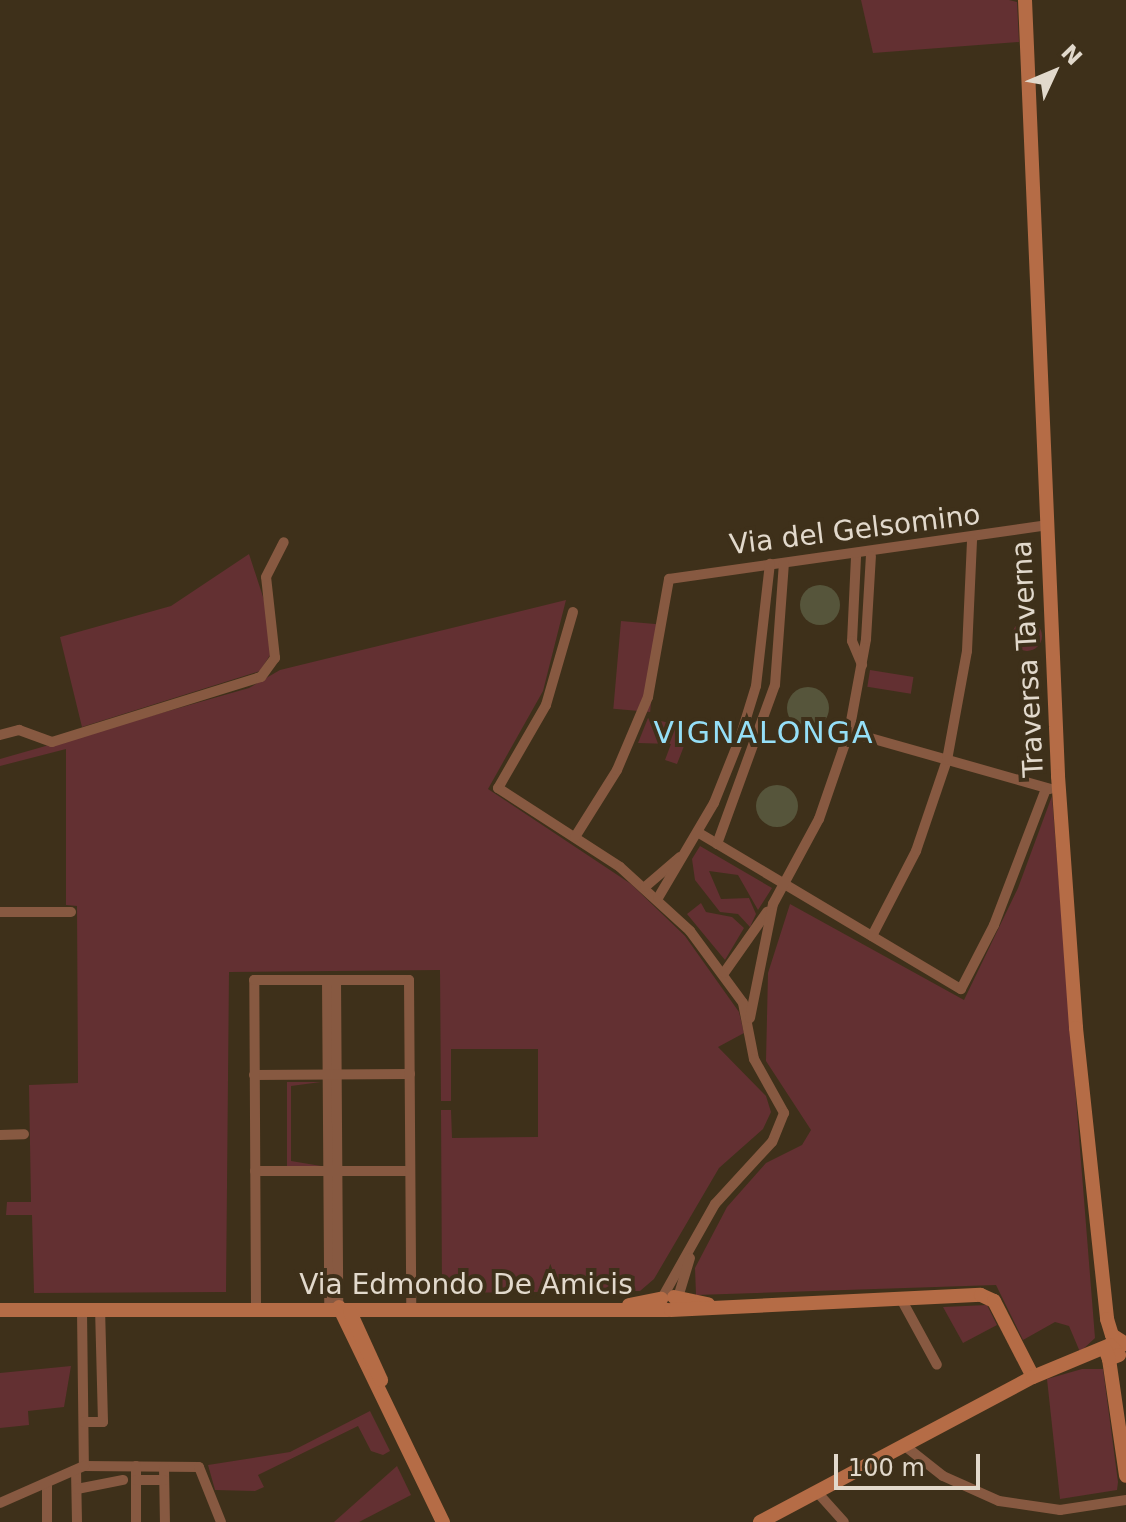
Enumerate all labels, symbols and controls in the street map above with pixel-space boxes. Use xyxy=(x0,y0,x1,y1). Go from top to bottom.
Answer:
north arrow xyxy=(1014,32,1094,112)
text: N xyxy=(1056,40,1087,70)
street label: Via del Gelsomino xyxy=(728,498,982,562)
street label: Traversa Taverna xyxy=(1005,540,1051,778)
district label: VIGNALONGA xyxy=(653,715,875,751)
street label: Via Edmondo De Amicis xyxy=(299,1268,633,1302)
scale bar xyxy=(838,1438,984,1488)
text: 100 m xyxy=(848,1454,925,1482)

